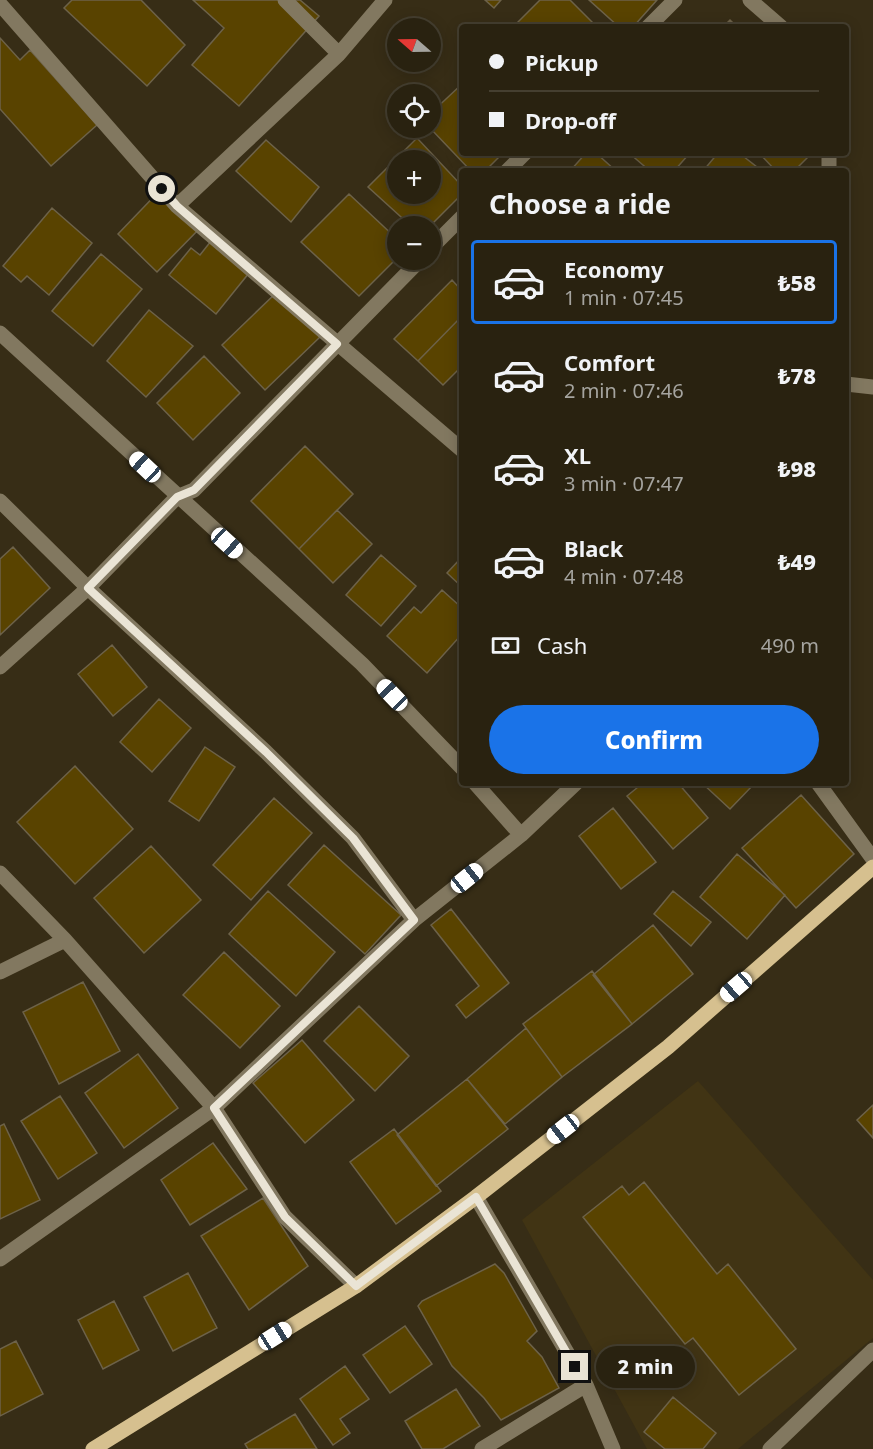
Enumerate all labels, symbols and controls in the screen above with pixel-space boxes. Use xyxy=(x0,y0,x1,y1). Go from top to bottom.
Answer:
north arrow xyxy=(387,18,441,72)
map controls xyxy=(387,18,441,270)
text: Pickup xyxy=(525,47,598,77)
button: locate xyxy=(387,84,441,138)
text: Drop-off xyxy=(525,105,616,135)
button: + xyxy=(387,150,441,204)
route start xyxy=(148,175,175,202)
text: Choose a ride xyxy=(489,185,671,222)
button: − xyxy=(387,216,441,270)
text: Economy xyxy=(564,254,663,284)
icon: car xyxy=(492,255,546,309)
text: ₺58 xyxy=(778,267,816,297)
text: 1 min · 07:45 xyxy=(564,284,684,311)
text: Comfort xyxy=(564,347,655,377)
icon: car xyxy=(492,348,546,402)
text: ₺78 xyxy=(778,360,816,390)
text: 2 min · 07:46 xyxy=(564,377,684,404)
text: XL xyxy=(564,440,591,470)
icon: car xyxy=(492,441,546,495)
car xyxy=(126,448,164,486)
text: ₺98 xyxy=(778,453,816,483)
text: 3 min · 07:47 xyxy=(564,470,684,497)
car xyxy=(208,524,246,562)
text: Black xyxy=(564,533,623,563)
icon: car xyxy=(492,534,546,588)
text: ₺49 xyxy=(778,546,816,576)
text: 4 min · 07:48 xyxy=(564,563,684,590)
icon: cash xyxy=(489,629,522,662)
text: Cash xyxy=(537,630,587,660)
text: 490 m xyxy=(761,632,819,659)
car xyxy=(373,676,411,714)
button: Confirm xyxy=(489,705,819,774)
car xyxy=(447,860,487,896)
car xyxy=(717,968,755,1006)
car xyxy=(543,1111,583,1147)
car xyxy=(255,1319,295,1353)
callout: 2 min xyxy=(596,1346,695,1388)
route end xyxy=(561,1353,588,1380)
text: 2 min xyxy=(618,1353,673,1380)

